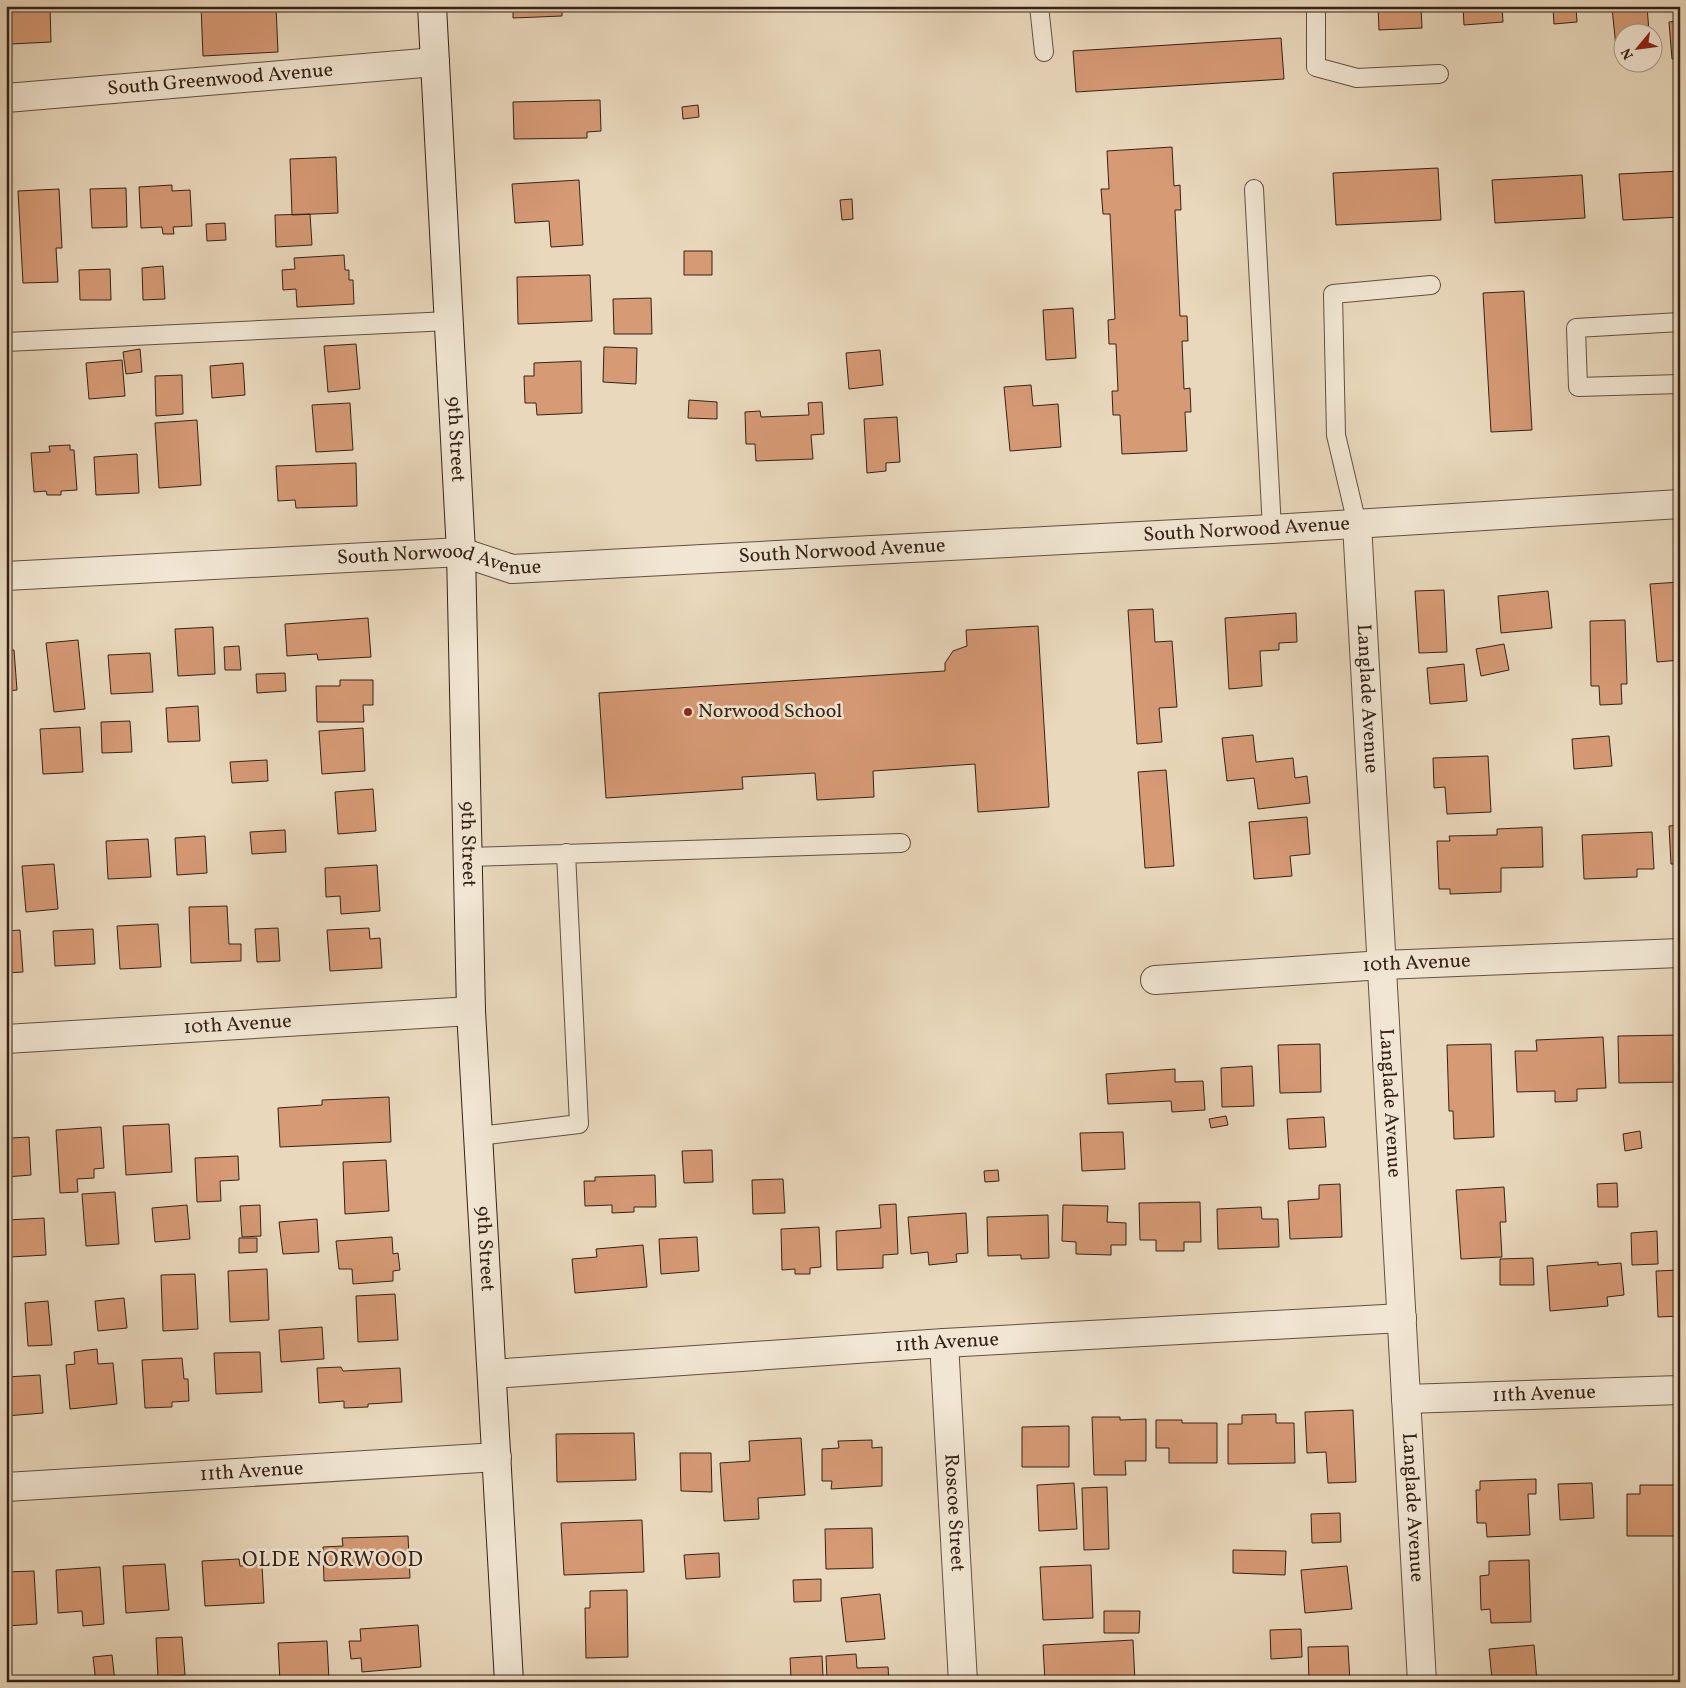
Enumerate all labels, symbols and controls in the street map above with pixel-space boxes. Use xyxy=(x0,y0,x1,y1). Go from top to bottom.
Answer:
north arrow xyxy=(1614,22,1664,72)
text: N xyxy=(1617,45,1639,63)
street label: South Greenwood Avenue xyxy=(106,57,334,103)
street label: 9th Street xyxy=(439,396,471,483)
street label: South Norwood Avenue xyxy=(1142,510,1351,550)
street label: South Norwood Avenue xyxy=(738,532,946,571)
street label: South Norwood Avenue xyxy=(336,538,542,583)
street label: Langlade Avenue xyxy=(1349,623,1385,774)
place label: Norwood School xyxy=(698,698,842,726)
marker: Norwood School xyxy=(682,706,694,718)
street label: 9th Street xyxy=(452,801,482,887)
street label: 10th Avenue xyxy=(1362,947,1471,980)
street label: 10th Avenue xyxy=(183,1008,292,1042)
street label: Langlade Avenue xyxy=(1371,1028,1408,1179)
street label: 9th Street xyxy=(468,1205,501,1292)
street label: 11th Avenue xyxy=(894,1326,1000,1360)
street label: 11th Avenue xyxy=(1492,1379,1596,1410)
street label: Langlade Avenue xyxy=(1394,1432,1430,1583)
street label: Roscoe Street xyxy=(936,1453,971,1572)
street label: 11th Avenue xyxy=(199,1455,304,1489)
district label: OLDE NORWOOD xyxy=(242,1546,424,1575)

